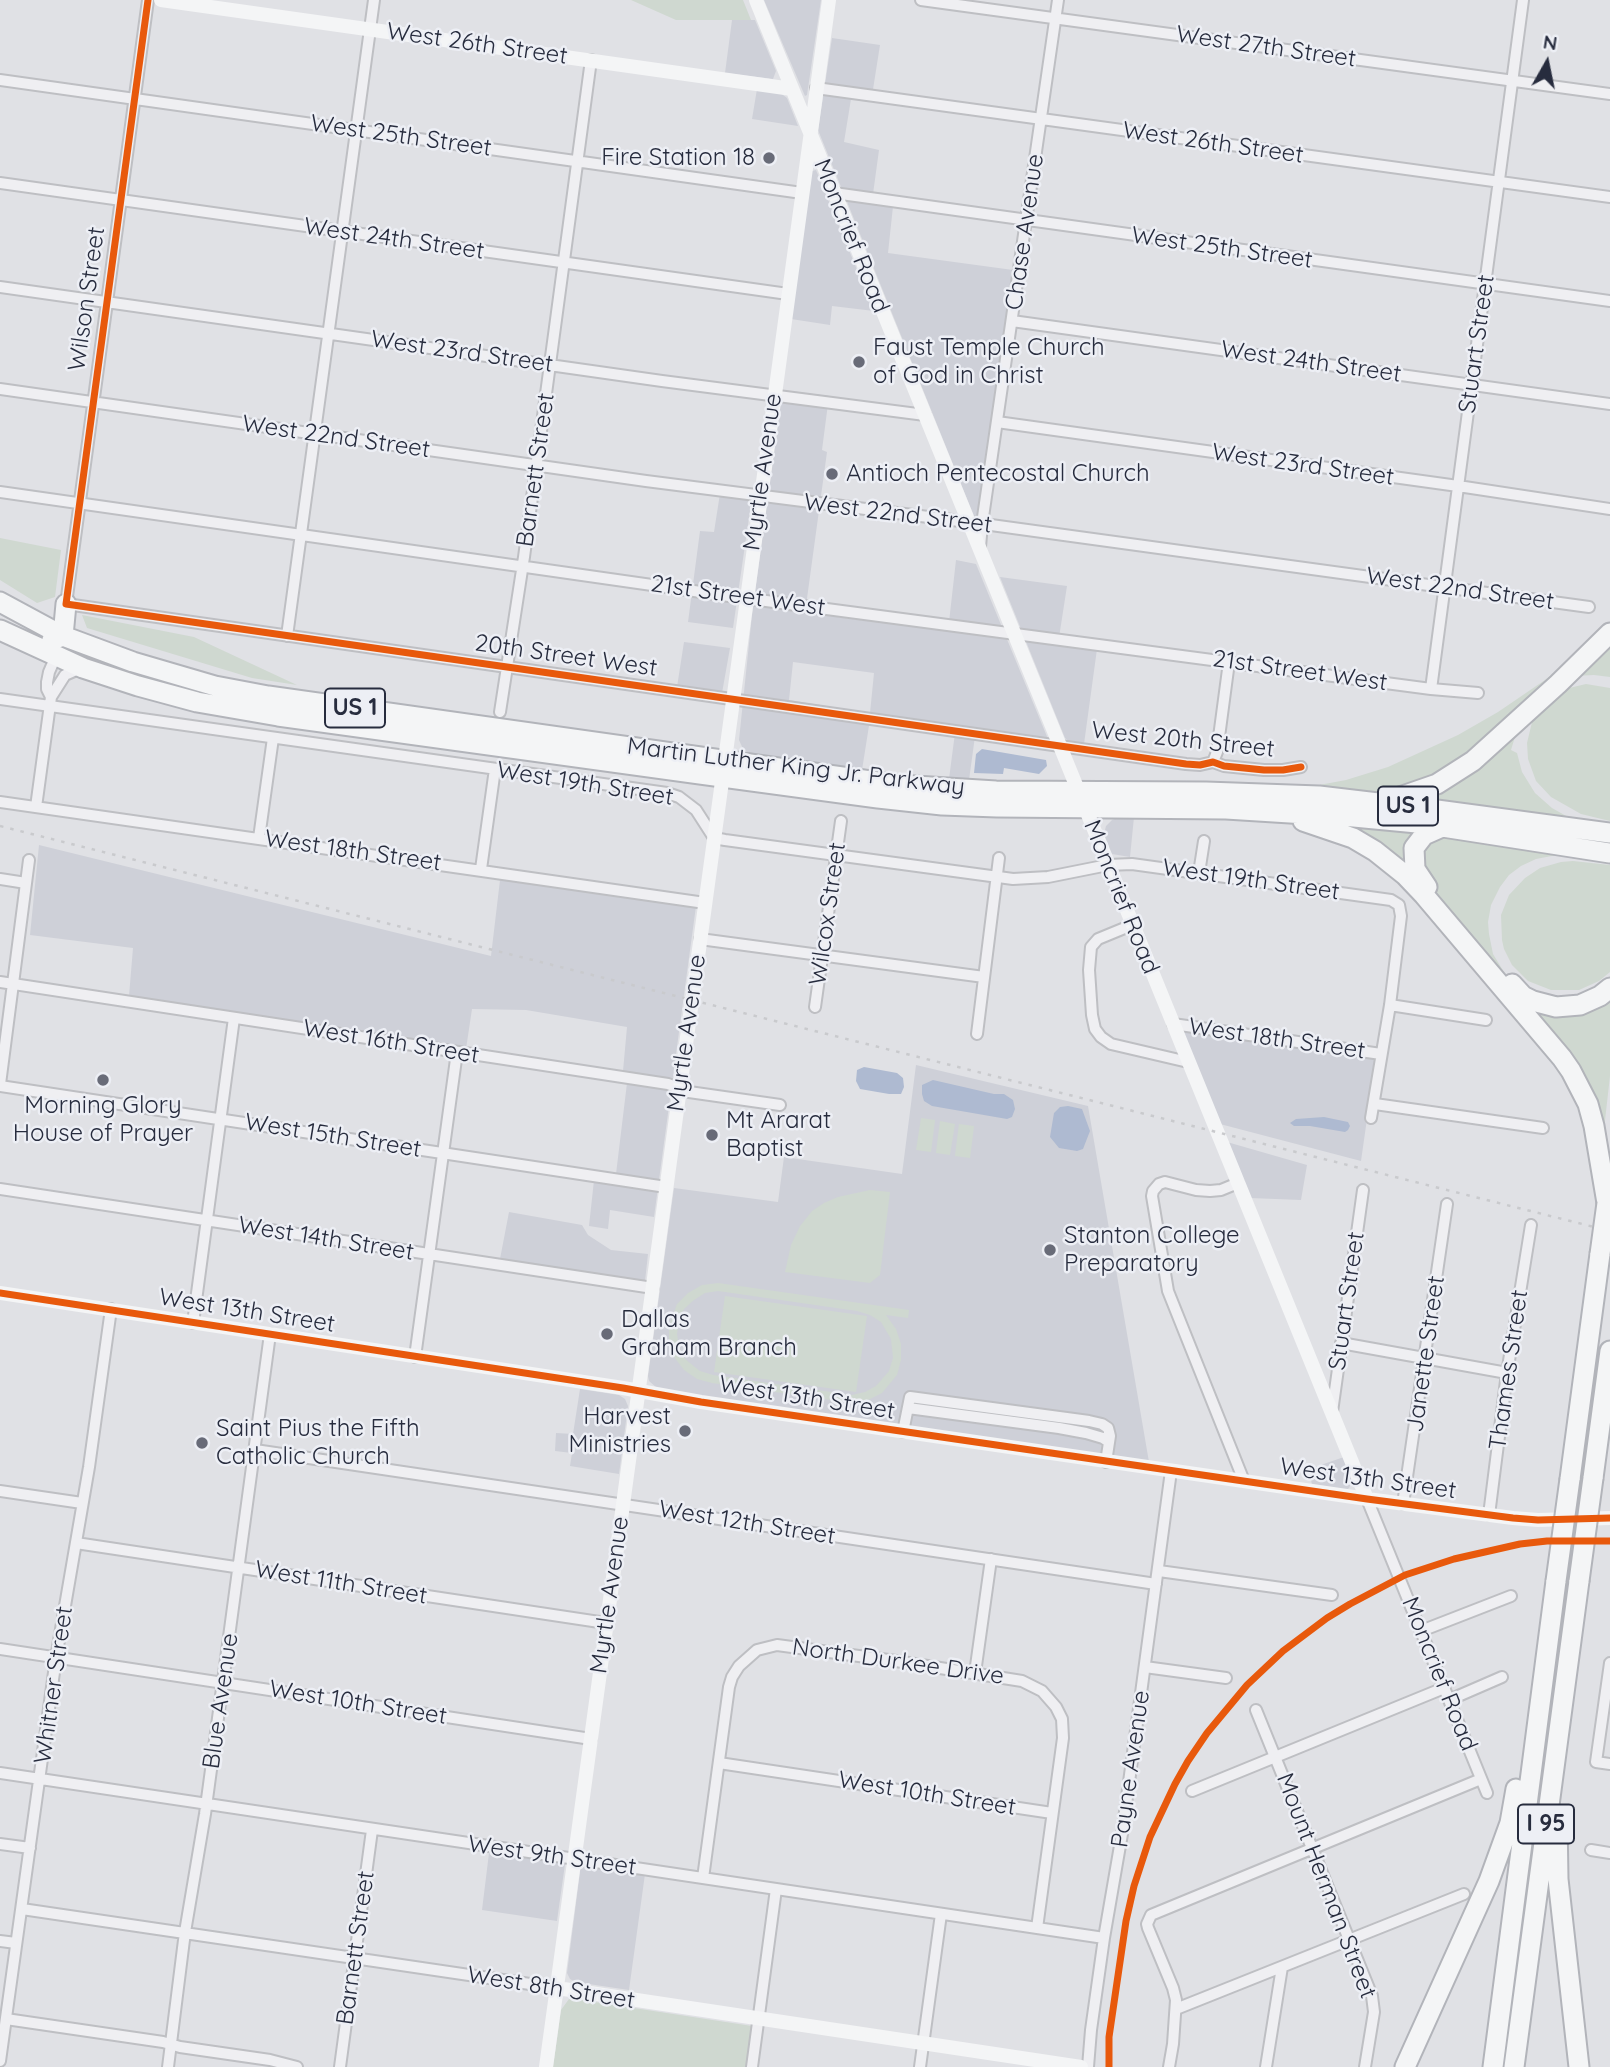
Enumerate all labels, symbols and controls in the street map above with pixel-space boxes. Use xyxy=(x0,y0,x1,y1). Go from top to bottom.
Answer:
street label: West 26th Street xyxy=(385,17,569,71)
street label: West 27th Street xyxy=(1174,20,1358,74)
north arrow xyxy=(1512,28,1582,98)
text: N xyxy=(1542,29,1559,55)
street label: West 25th Street xyxy=(309,109,493,163)
street label: West 26th Street xyxy=(1121,116,1305,170)
place label: Fire Station 18 xyxy=(601,144,755,172)
marker: Fire Station 18 xyxy=(761,150,777,166)
street label: Chase Avenue xyxy=(1000,152,1050,312)
street label: Moncrief Road xyxy=(807,155,895,317)
street label: West 24th Street xyxy=(302,212,486,266)
street label: West 25th Street xyxy=(1130,221,1314,275)
street label: Wilson Street xyxy=(63,225,111,373)
street label: Stuart Street xyxy=(1453,273,1501,415)
street label: West 23rd Street xyxy=(369,325,555,379)
place label: Faust Temple Church of God in Christ xyxy=(873,334,1105,390)
street label: West 24th Street xyxy=(1219,335,1403,389)
marker: Faust Temple Church of God in Christ xyxy=(851,354,867,370)
street label: Barnett Street xyxy=(511,391,561,549)
street label: Myrtle Avenue xyxy=(738,392,788,552)
street label: West 22nd Street xyxy=(240,410,432,464)
street label: West 23rd Street xyxy=(1210,438,1396,492)
place label: Antioch Pentecostal Church xyxy=(846,460,1150,488)
marker: Antioch Pentecostal Church xyxy=(824,466,840,482)
street label: West 22nd Street xyxy=(802,488,994,540)
street label: West 22nd Street xyxy=(1364,562,1556,616)
street label: 21st Street West xyxy=(649,569,827,623)
street label: 20th Street West xyxy=(473,629,659,683)
street label: 21st Street West xyxy=(1211,644,1389,698)
road number: US 1 xyxy=(325,688,385,728)
street label: West 20th Street xyxy=(1090,716,1276,764)
street label: Martin Luther King Jr. Parkway xyxy=(625,732,967,802)
street label: West 19th Street xyxy=(495,756,675,812)
road number: US 1 xyxy=(1378,786,1438,826)
street label: Moncrief Road xyxy=(1077,816,1165,978)
street label: West 18th Street xyxy=(263,824,443,878)
street label: Wilcox Street xyxy=(804,841,852,987)
street label: West 19th Street xyxy=(1161,853,1341,907)
street label: Myrtle Avenue xyxy=(662,953,712,1113)
street label: West 18th Street xyxy=(1187,1012,1367,1066)
street label: West 16th Street xyxy=(301,1014,481,1070)
marker: Morning Glory House of Prayer xyxy=(95,1072,111,1088)
place label: Morning Glory House of Prayer xyxy=(13,1092,193,1148)
place label: Mt Ararat Baptist xyxy=(726,1107,831,1163)
street label: West 15th Street xyxy=(243,1108,423,1164)
marker: Mt Ararat Baptist xyxy=(704,1127,720,1143)
street label: West 14th Street xyxy=(236,1211,416,1267)
place label: Stanton College Preparatory xyxy=(1064,1222,1239,1278)
street label: Stuart Street xyxy=(1323,1230,1371,1372)
marker: Stanton College Preparatory xyxy=(1042,1242,1058,1258)
street label: Janette Street xyxy=(1401,1274,1451,1434)
street label: West 13th Street xyxy=(157,1283,337,1339)
street label: Thames Street xyxy=(1484,1288,1534,1452)
place label: Dallas Graham Branch xyxy=(621,1306,797,1362)
marker: Dallas Graham Branch xyxy=(599,1326,615,1342)
street label: West 13th Street xyxy=(717,1370,897,1426)
place label: Harvest Ministries xyxy=(568,1403,671,1459)
place label: Saint Pius the Fifth Catholic Church xyxy=(216,1415,420,1471)
marker: Harvest Ministries xyxy=(677,1423,693,1439)
marker: Saint Pius the Fifth Catholic Church xyxy=(194,1435,210,1451)
street label: West 13th Street xyxy=(1278,1452,1458,1506)
street label: West 12th Street xyxy=(657,1495,837,1551)
street label: Myrtle Avenue xyxy=(585,1515,635,1675)
street label: West 11th Street xyxy=(253,1555,429,1611)
street label: Moncrief Road xyxy=(1395,1593,1483,1755)
street label: Whitner Street xyxy=(29,1604,79,1766)
street label: Blue Avenue xyxy=(197,1631,245,1771)
street label: North Durkee Drive xyxy=(790,1633,1006,1691)
street label: West 10th Street xyxy=(267,1675,449,1731)
street label: Payne Avenue xyxy=(1106,1689,1156,1849)
street label: West 10th Street xyxy=(836,1766,1018,1822)
street label: Mount Herman Street xyxy=(1270,1769,1382,2003)
road number: I 95 xyxy=(1518,1804,1574,1843)
street label: West 9th Street xyxy=(466,1830,638,1882)
street label: Barnett Street xyxy=(331,1869,381,2027)
street label: West 8th Street xyxy=(465,1961,637,2015)

